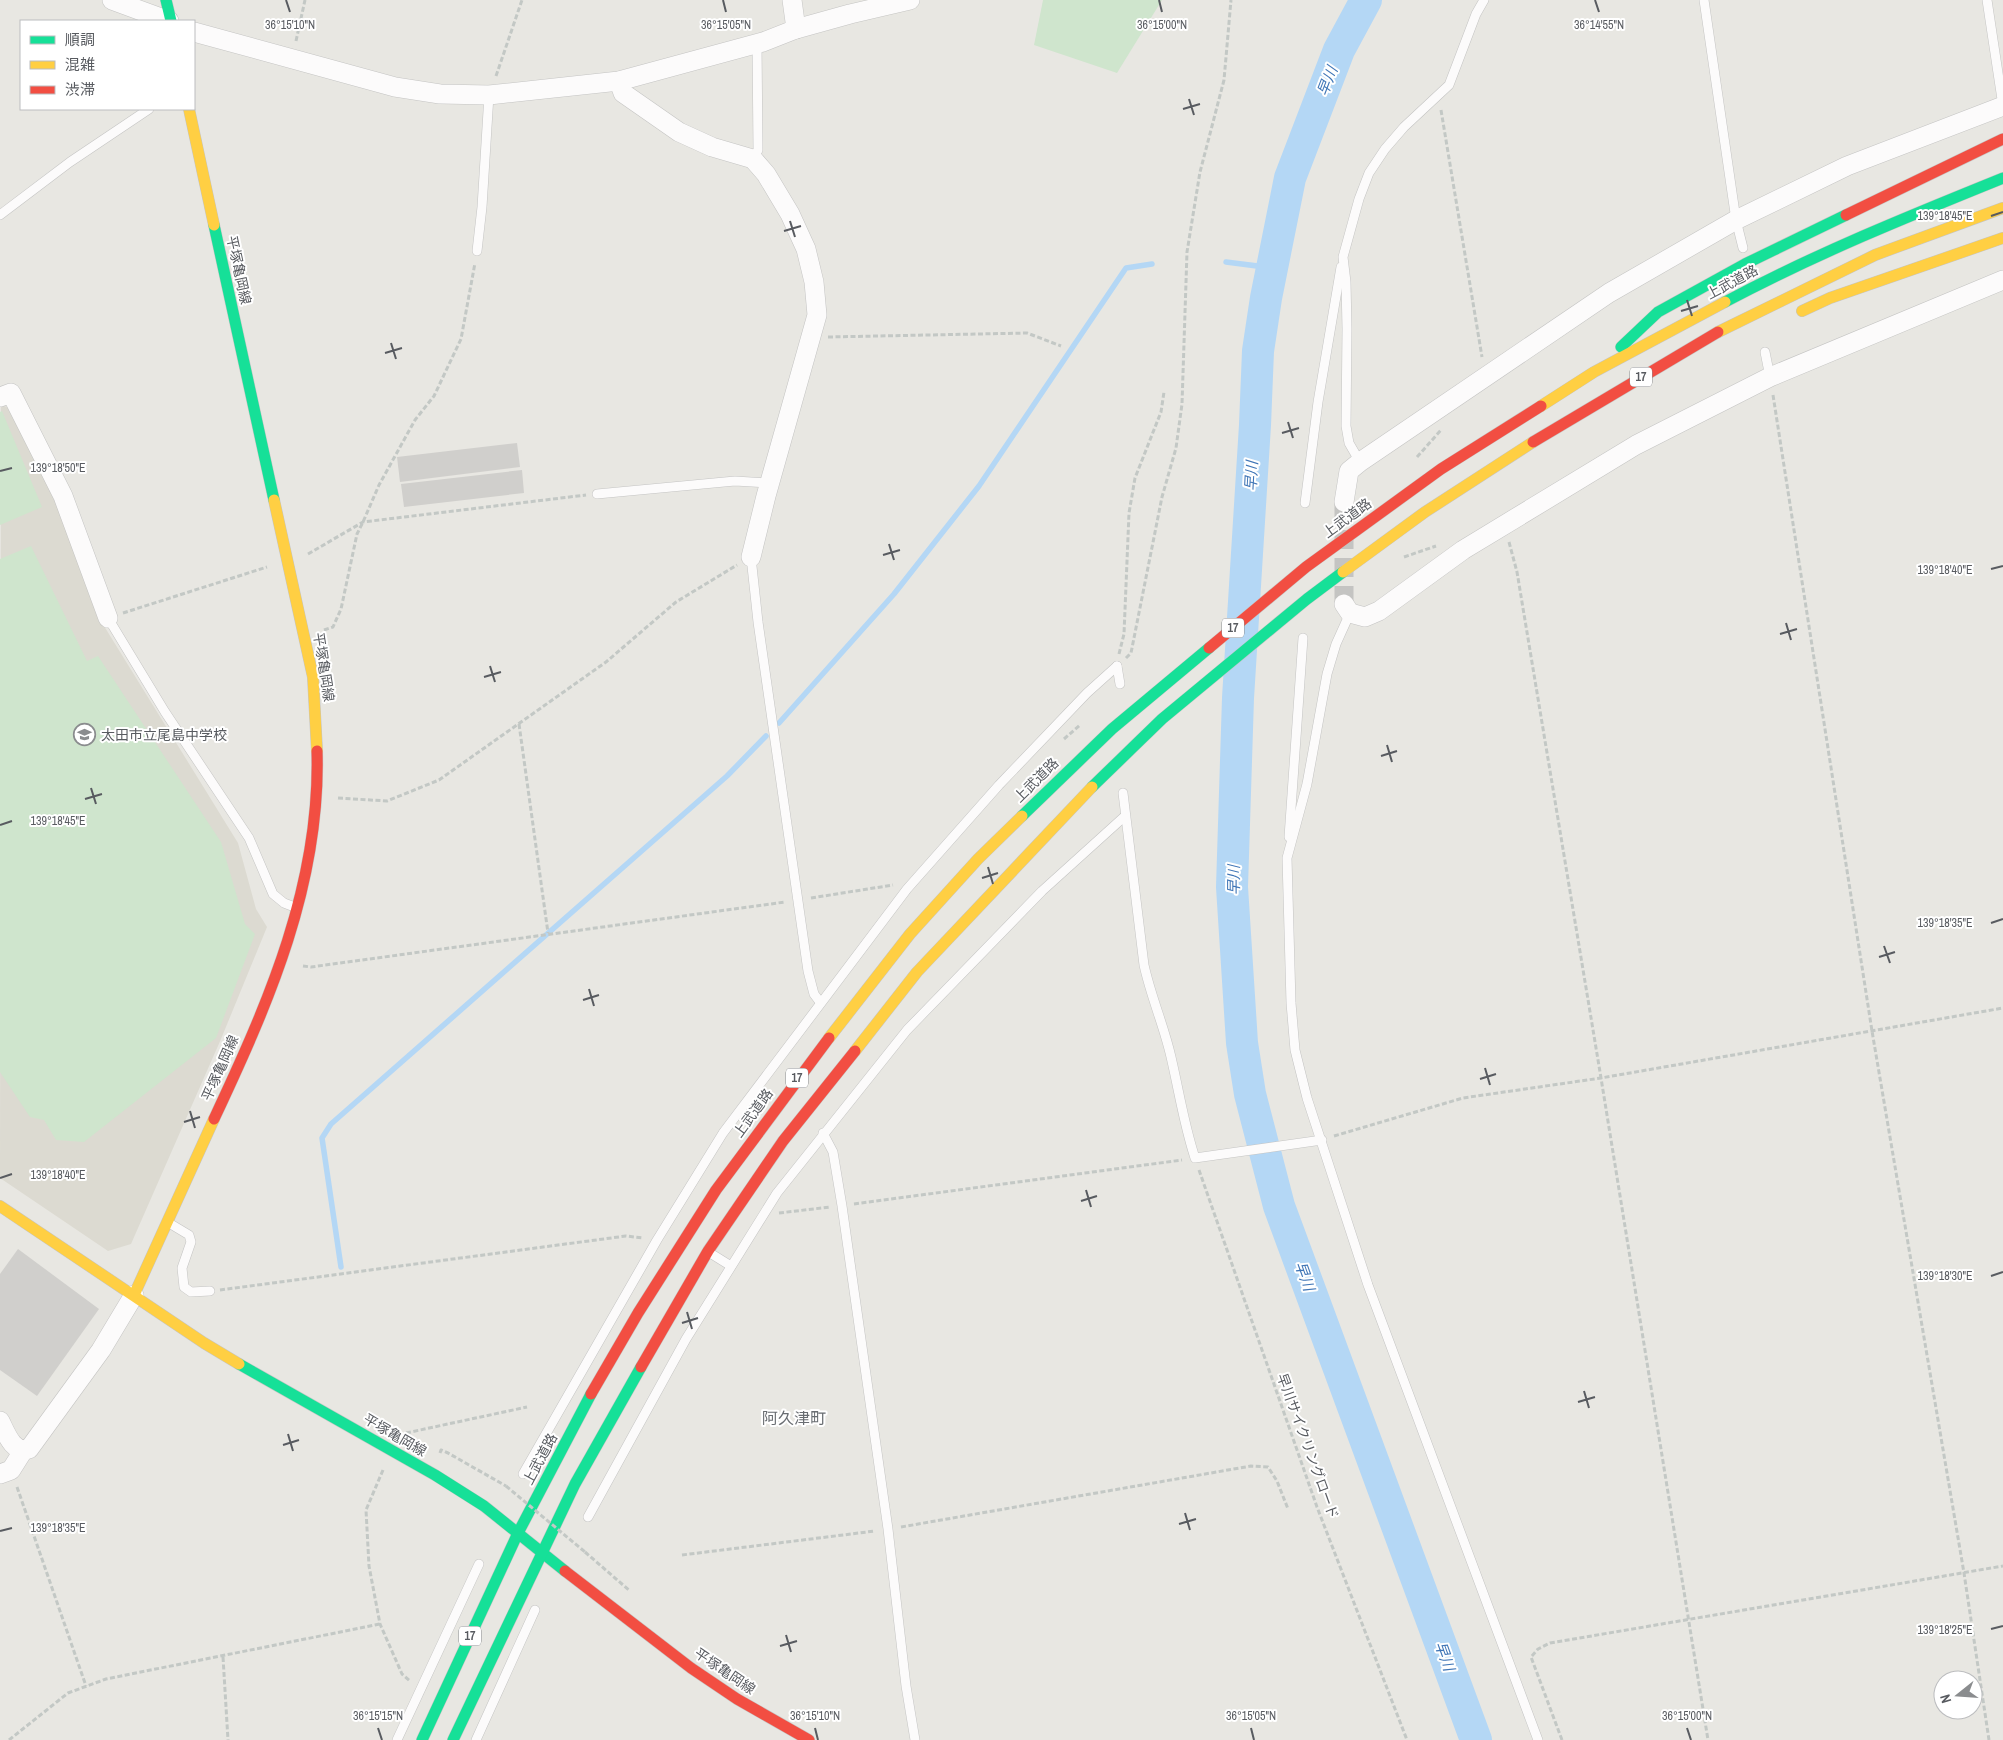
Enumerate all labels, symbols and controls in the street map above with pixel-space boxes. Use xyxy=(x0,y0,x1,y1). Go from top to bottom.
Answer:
text: 36°15'10"N xyxy=(265,17,315,33)
text: 36°15'05"N xyxy=(701,17,751,33)
text: 36°15'00"N xyxy=(1137,17,1187,33)
text: 36°14'55"N xyxy=(1574,17,1624,33)
legend xyxy=(20,20,195,110)
text: 順調 xyxy=(65,29,95,50)
text: 混雑 xyxy=(65,54,95,75)
water label: 早川 xyxy=(1312,61,1343,99)
text: 渋滞 xyxy=(65,79,95,100)
text: 139°18'45"E xyxy=(1917,208,1973,224)
street label: 平塚亀岡線 xyxy=(223,234,255,306)
street label: 上武道路 xyxy=(1703,261,1761,303)
road number: 17 xyxy=(1630,368,1652,387)
water label: 早川 xyxy=(1240,458,1262,492)
text: 139°18'50"E xyxy=(30,460,86,476)
street label: 上武道路 xyxy=(1319,494,1375,542)
text: 139°18'40"E xyxy=(1917,562,1973,578)
road number: 17 xyxy=(1222,618,1244,638)
street label: 平塚亀岡線 xyxy=(310,631,338,703)
school or university icon: 太田市立尾島中学校 xyxy=(73,723,97,747)
place label: 太田市立尾島中学校 xyxy=(101,726,227,744)
street label: 上武道路 xyxy=(1010,754,1062,806)
text: 139°18'45"E xyxy=(30,813,86,829)
water label: 早川 xyxy=(1223,863,1244,895)
text: 139°18'35"E xyxy=(1917,915,1973,931)
street label: 平塚亀岡線 xyxy=(198,1032,242,1104)
road number: 17 xyxy=(786,1068,808,1088)
street label: 上武道路 xyxy=(729,1085,777,1141)
text: 139°18'40"E xyxy=(30,1167,86,1183)
water label: 早川 xyxy=(1290,1258,1321,1296)
text: 139°18'30"E xyxy=(1917,1268,1973,1284)
street label: 早川サイクリングロード xyxy=(1273,1371,1343,1521)
district label: 阿久津町 xyxy=(762,1407,826,1429)
street label: 平塚亀岡線 xyxy=(360,1410,430,1460)
street label: 上武道路 xyxy=(519,1430,561,1488)
text: 139°18'35"E xyxy=(30,1520,86,1536)
text: 139°18'25"E xyxy=(1917,1622,1973,1638)
road number: 17 xyxy=(459,1626,481,1645)
water label: 早川 xyxy=(1430,1638,1461,1676)
street label: 平塚亀岡線 xyxy=(691,1644,759,1698)
north arrow xyxy=(1933,1670,1983,1720)
text: N xyxy=(1936,1692,1955,1705)
text: 36°15'15"N xyxy=(353,1708,403,1724)
text: 36°15'10"N xyxy=(790,1708,840,1724)
text: 36°15'05"N xyxy=(1226,1708,1276,1724)
text: 36°15'00"N xyxy=(1662,1708,1712,1724)

